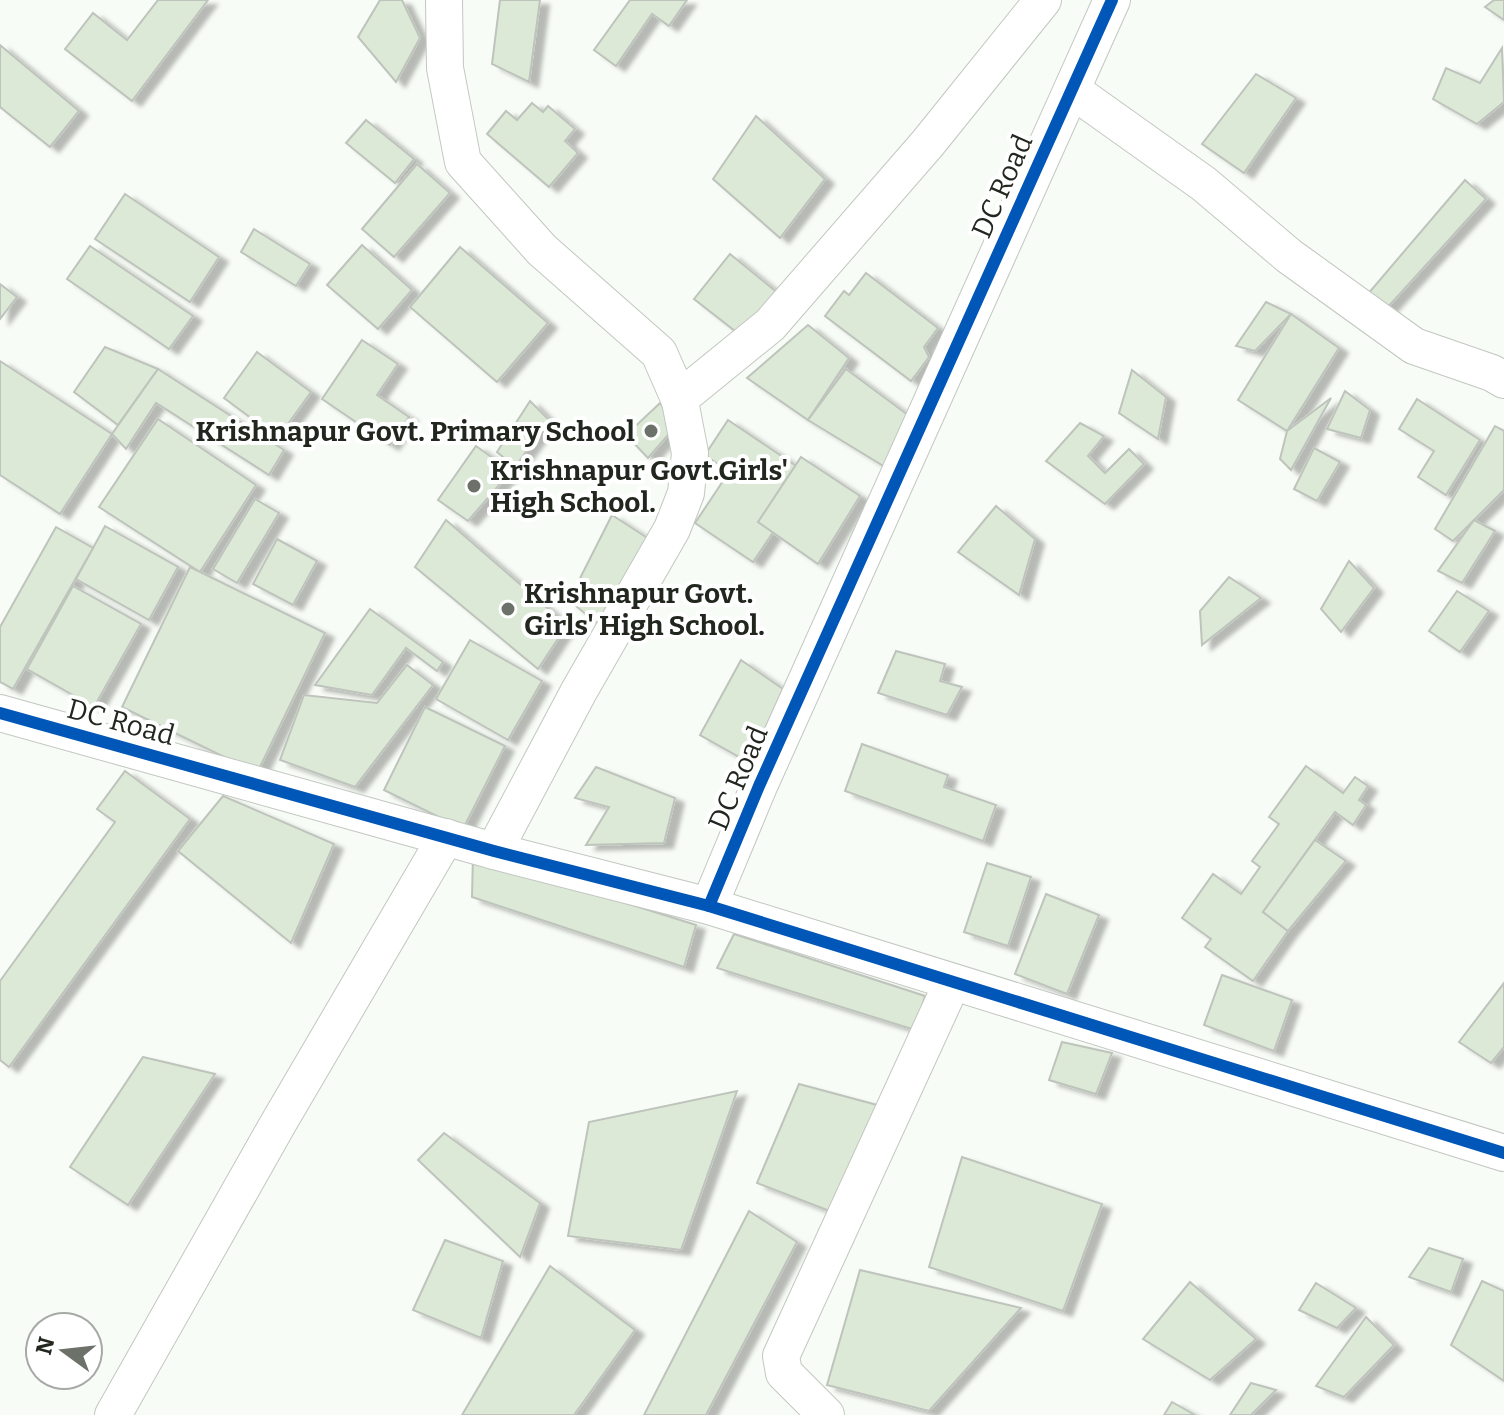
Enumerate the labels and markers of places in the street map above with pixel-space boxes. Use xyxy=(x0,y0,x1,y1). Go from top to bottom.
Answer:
place label: Krishnapur Govt. Primary School xyxy=(196,415,635,448)
marker: Krishnapur Govt. Primary School xyxy=(642,422,660,440)
place label: Krishnapur Govt.Girls' High School. xyxy=(490,454,788,519)
marker: Krishnapur Govt.Girls' High School. xyxy=(465,477,483,495)
place label: Krishnapur Govt. Girls' High School. xyxy=(524,577,765,642)
marker: Krishnapur Govt. Girls' High School. xyxy=(499,600,517,618)

